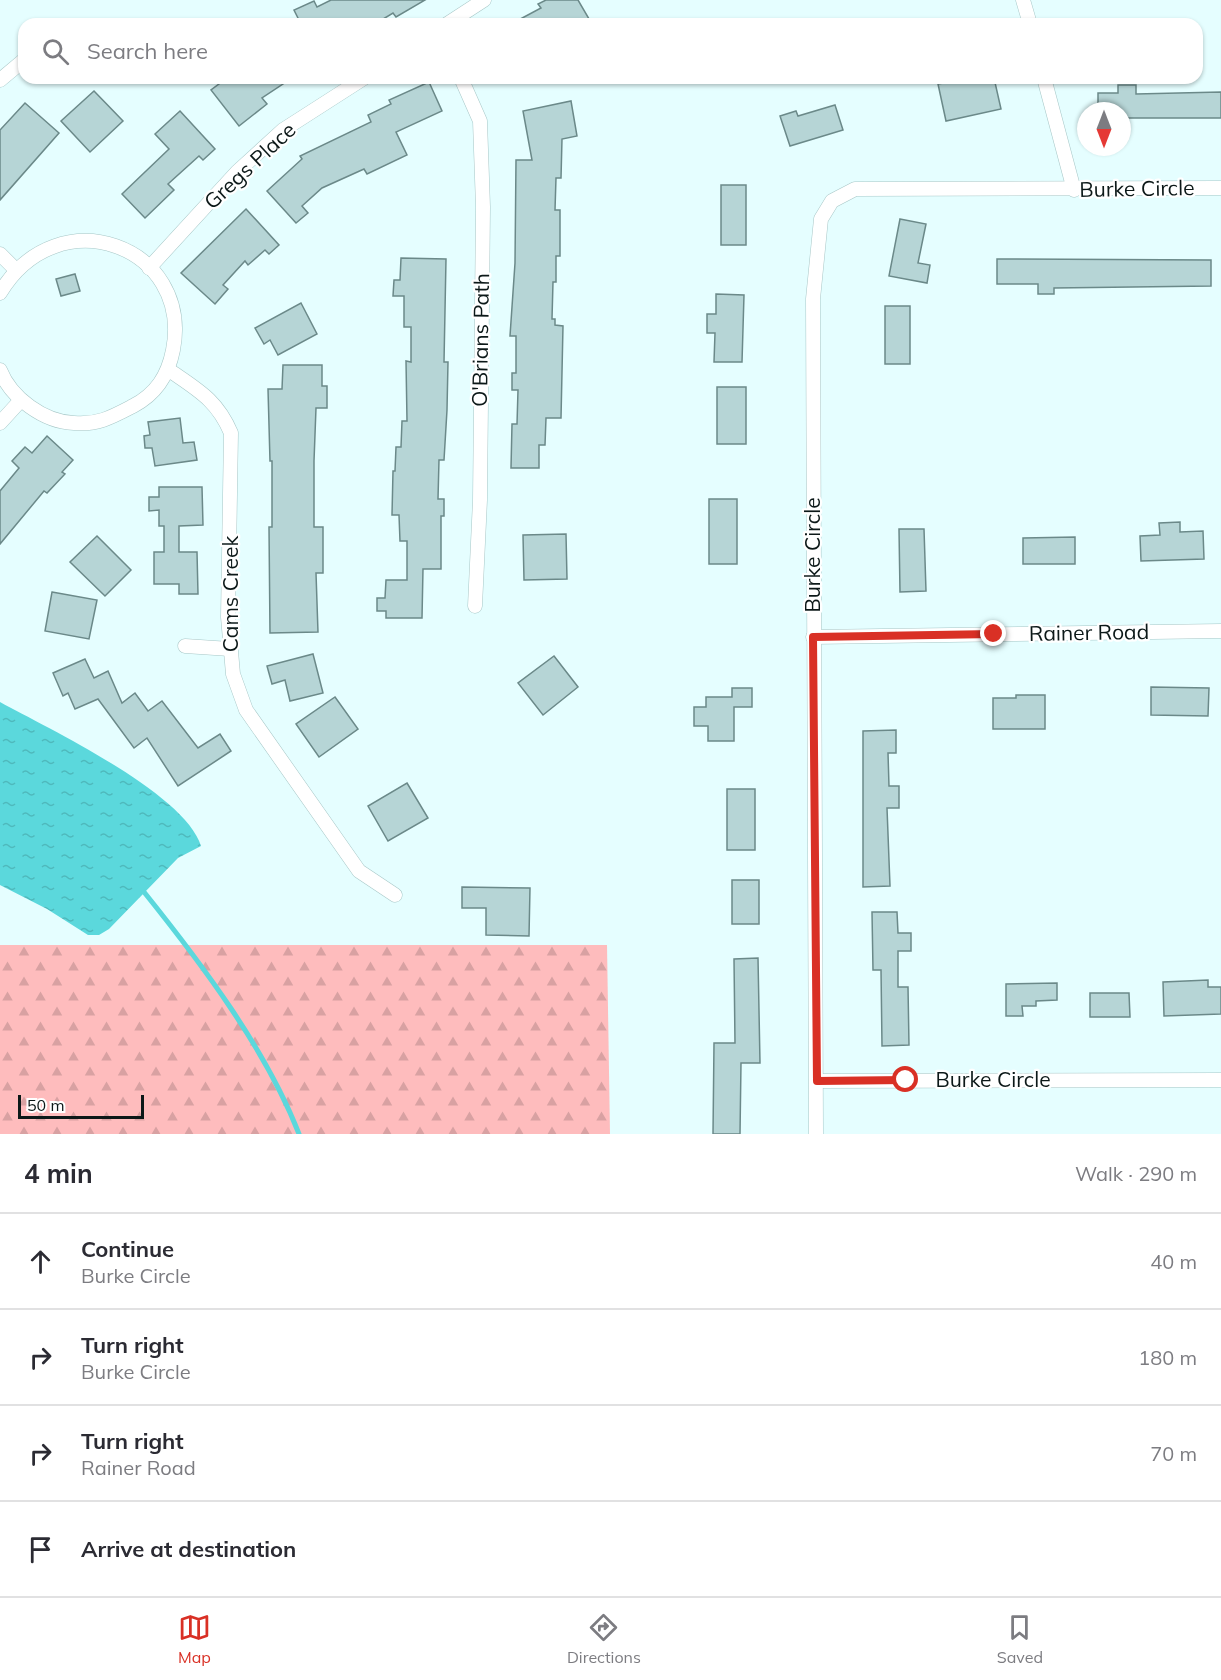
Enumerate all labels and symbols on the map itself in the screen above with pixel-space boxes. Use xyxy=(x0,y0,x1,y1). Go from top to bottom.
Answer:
north arrow xyxy=(1077,102,1131,156)
street label: Gregs Place xyxy=(198,116,300,214)
street label: Burke Circle xyxy=(1079,174,1195,202)
street label: O'Brians Path xyxy=(466,273,494,407)
street label: Burke Circle xyxy=(799,497,825,613)
street label: Cams Creek xyxy=(217,536,243,652)
street label: Rainer Road xyxy=(1029,618,1149,646)
route end xyxy=(980,620,1006,646)
route start xyxy=(892,1066,918,1092)
street label: Burke Circle xyxy=(935,1066,1051,1092)
scale bar xyxy=(18,1092,144,1120)

